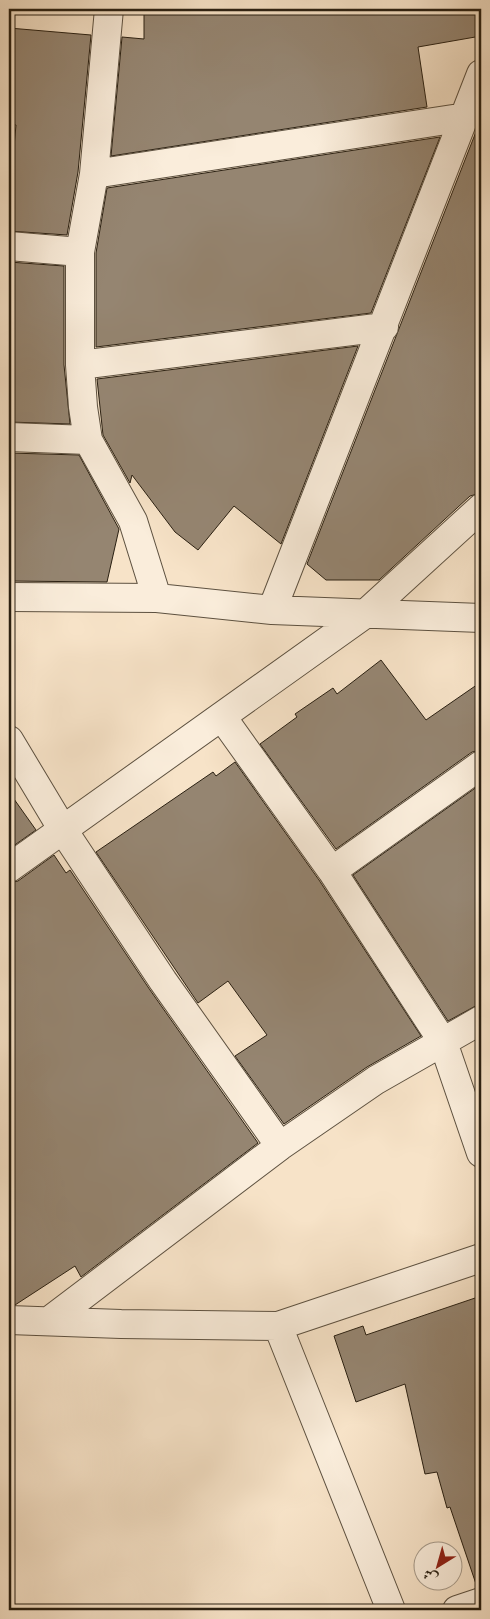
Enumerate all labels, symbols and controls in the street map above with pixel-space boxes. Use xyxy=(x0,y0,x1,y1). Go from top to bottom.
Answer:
north arrow xyxy=(412,1542,462,1592)
text: ش xyxy=(419,1564,442,1589)

